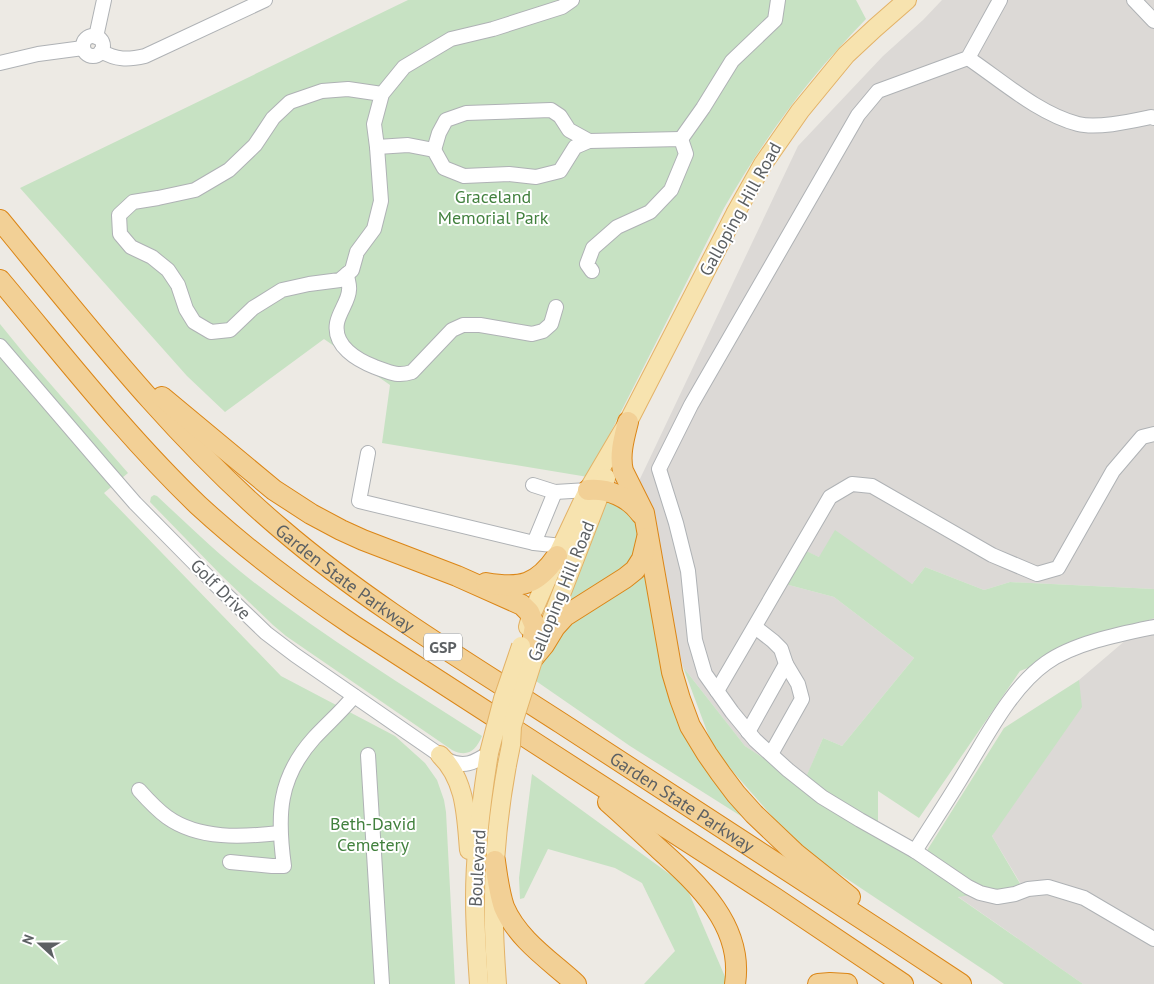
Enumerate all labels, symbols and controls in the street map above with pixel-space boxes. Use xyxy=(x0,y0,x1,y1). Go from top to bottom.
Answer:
street label: Galloping Hill Road xyxy=(694,138,786,280)
park label: Graceland Memorial Park xyxy=(438,185,549,229)
street label: Galloping Hill Road xyxy=(522,517,600,665)
street label: Garden State Parkway xyxy=(271,518,420,637)
street label: Golf Drive xyxy=(186,554,256,624)
road number: GSP xyxy=(424,634,462,660)
street label: Garden State Parkway xyxy=(606,746,760,857)
park label: Beth-David Cemetery xyxy=(330,812,416,856)
street label: Boulevard xyxy=(463,829,491,907)
north arrow xyxy=(15,919,65,969)
text: N xyxy=(18,932,38,947)

